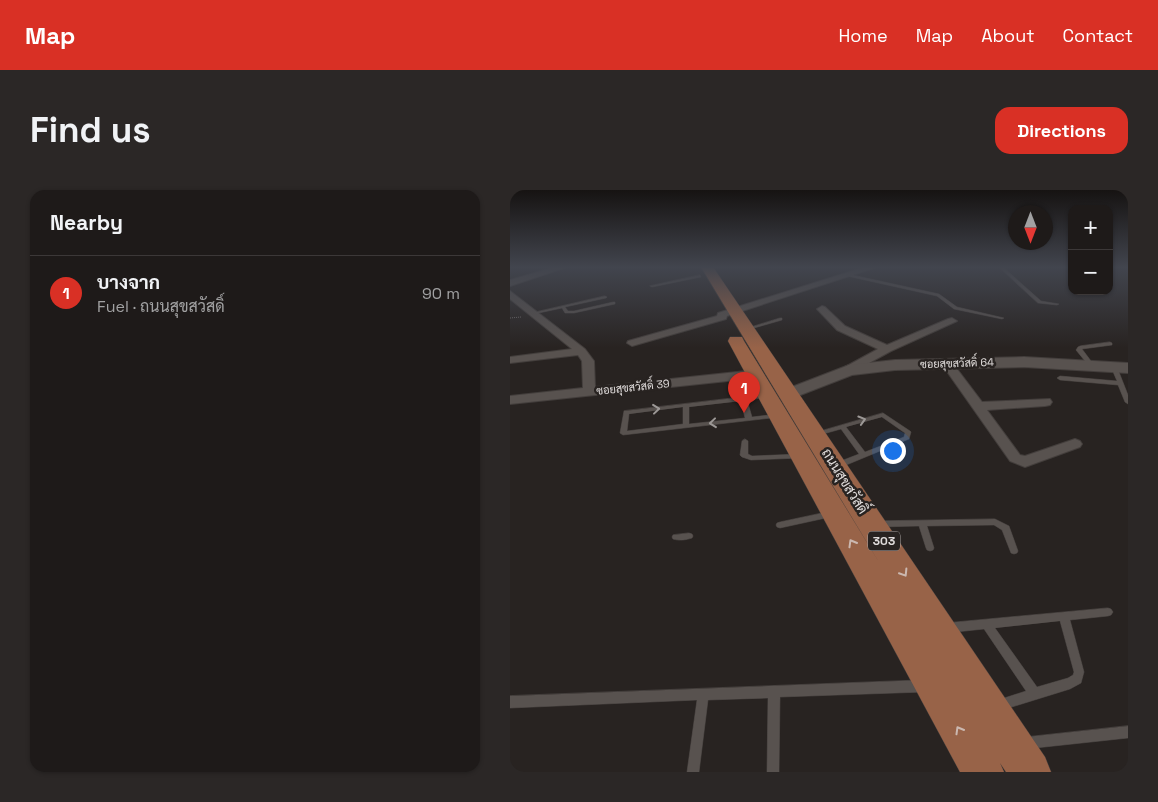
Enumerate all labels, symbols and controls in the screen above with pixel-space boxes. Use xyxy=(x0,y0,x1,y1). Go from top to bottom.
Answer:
text: Map xyxy=(25,20,75,51)
text: Home xyxy=(839,24,888,47)
text: Map xyxy=(916,24,953,47)
text: About xyxy=(981,24,1035,47)
text: Contact xyxy=(1063,24,1133,47)
button: Directions xyxy=(995,107,1128,154)
text: Find us xyxy=(30,108,151,152)
north arrow xyxy=(1008,205,1053,250)
map controls xyxy=(1068,205,1113,295)
button: + xyxy=(1068,205,1113,250)
text: Nearby xyxy=(50,209,123,236)
button: − xyxy=(1068,250,1113,295)
text: บางจาก xyxy=(97,270,160,295)
text: 1 xyxy=(62,283,70,304)
text: 90 m xyxy=(422,283,460,304)
text: Fuel · ถนนสุขสวัสดิ์ xyxy=(97,296,225,317)
street label: ซอยสุขสวัสดิ์ 64 xyxy=(920,350,994,373)
street label: ซอยสุขสวัสดิ์ 39 xyxy=(595,372,671,400)
pin: 1 xyxy=(728,372,760,413)
one-way arrow xyxy=(653,404,661,415)
one-way arrow xyxy=(858,416,866,426)
one-way arrow xyxy=(709,417,717,428)
your location xyxy=(880,438,906,464)
street label: ถนนสุขสวัสดิ์ xyxy=(817,443,875,518)
road number: 303 xyxy=(868,532,900,551)
one-way arrow xyxy=(848,539,858,548)
one-way arrow xyxy=(898,568,907,577)
one-way arrow xyxy=(955,726,965,735)

